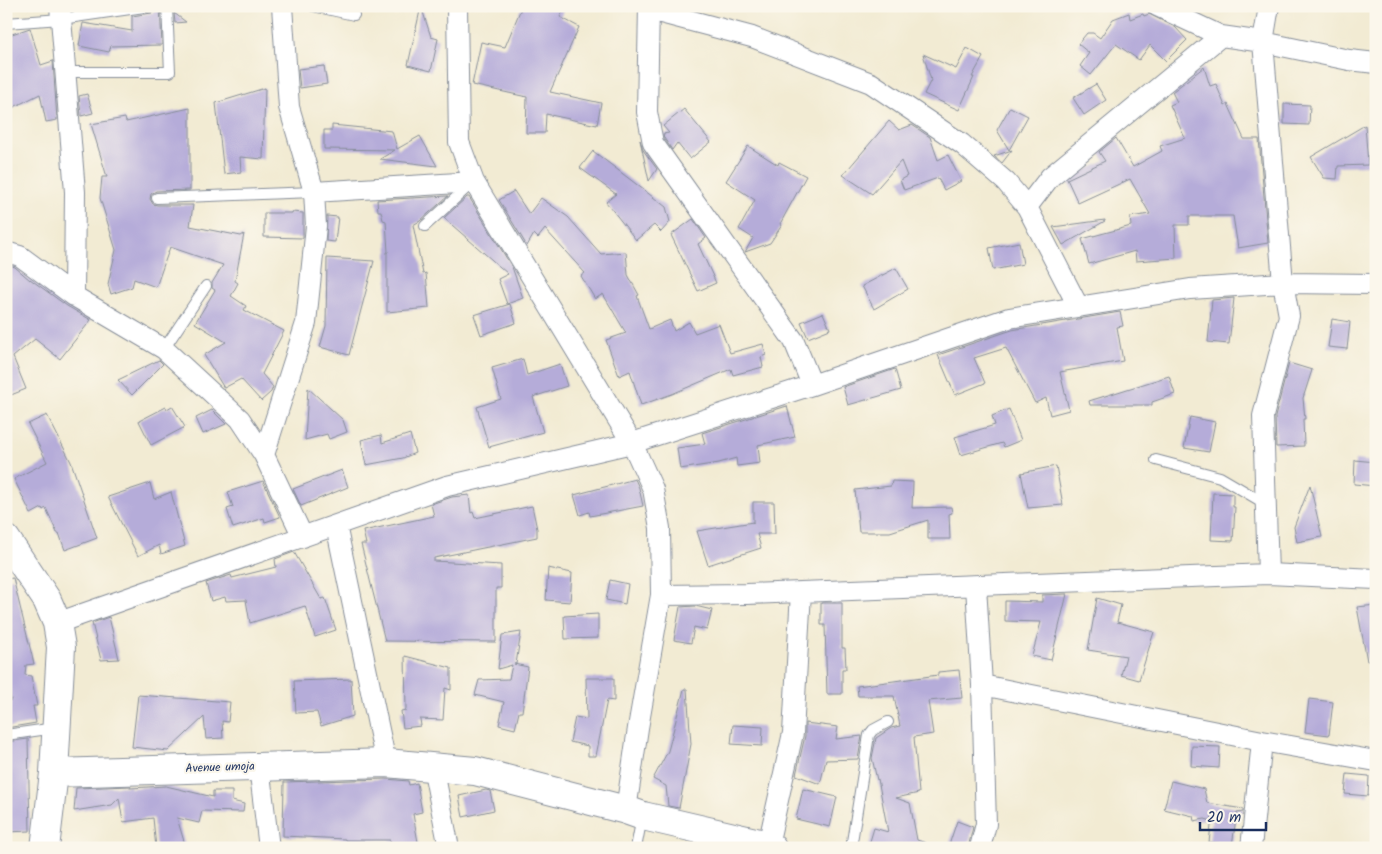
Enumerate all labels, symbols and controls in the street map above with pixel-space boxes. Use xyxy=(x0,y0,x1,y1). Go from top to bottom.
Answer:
street label: Avenue umoja xyxy=(185,757,255,778)
scale bar xyxy=(1200,799,1266,831)
text: 20 m xyxy=(1207,806,1241,830)

